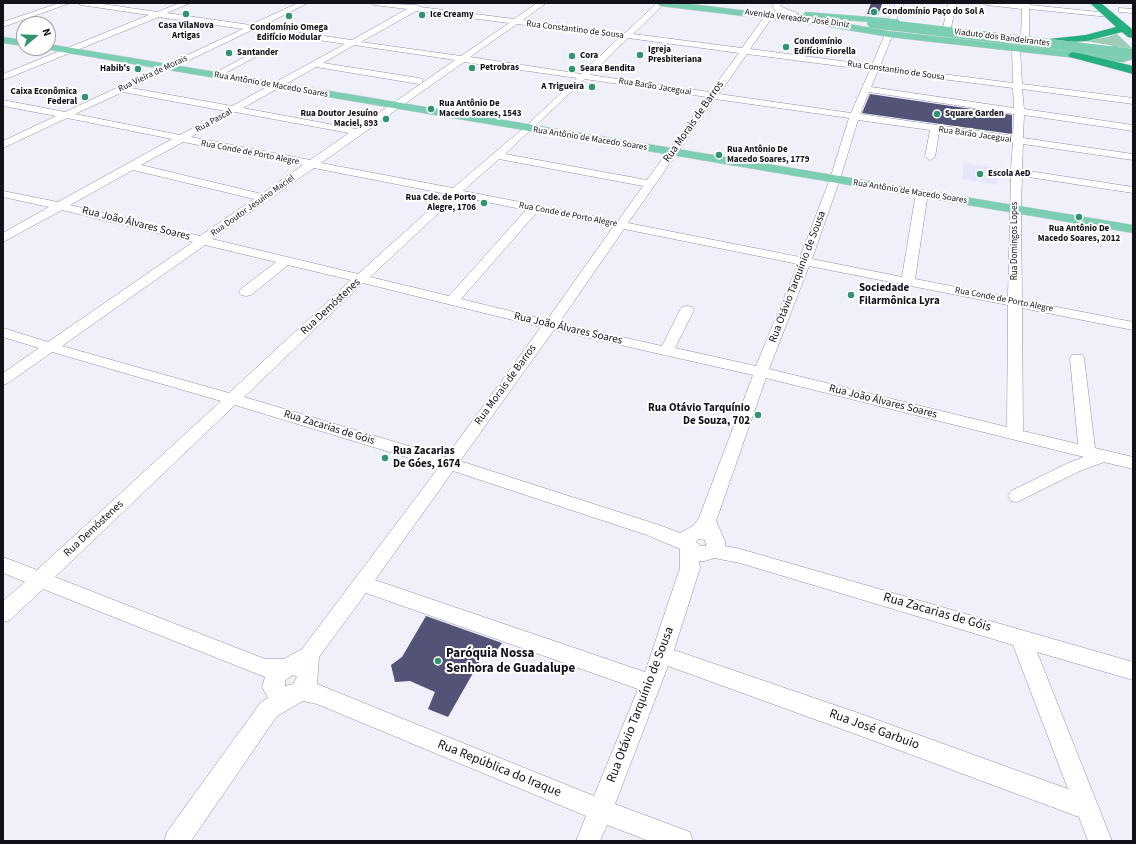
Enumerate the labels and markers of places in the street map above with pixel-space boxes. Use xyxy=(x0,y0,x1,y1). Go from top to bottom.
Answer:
marker: Condomínio Paço do Sol A xyxy=(869,7,879,17)
place label: Condomínio Paço do Sol A xyxy=(882,7,984,17)
marker: Casa VilaNova Artigas xyxy=(181,9,191,19)
marker: Ice Creamy xyxy=(417,10,427,20)
place label: Ice Creamy xyxy=(430,10,474,20)
marker: Condomínio Omega Edifício Modular xyxy=(284,11,294,21)
place label: Casa VilaNova Artigas xyxy=(158,21,214,42)
place label: Condomínio Omega Edifício Modular xyxy=(250,23,328,44)
place label: Condomínio Edifício Fiorella xyxy=(794,37,856,58)
marker: Condomínio Edifício Fiorella xyxy=(781,42,791,52)
place label: Igreja Presbiteriana xyxy=(648,45,702,66)
marker: Santander xyxy=(224,48,234,58)
place label: Santander xyxy=(237,48,278,58)
marker: Igreja Presbiteriana xyxy=(635,50,645,60)
marker: Cora xyxy=(567,51,577,61)
place label: Cora xyxy=(580,51,598,61)
marker: Petrobras xyxy=(467,63,477,73)
place label: Petrobras xyxy=(480,63,519,73)
place label: Habib's xyxy=(100,64,130,74)
marker: Habib's xyxy=(133,64,143,74)
marker: Seara Bendita xyxy=(567,64,577,74)
place label: Seara Bendita xyxy=(580,64,635,74)
place label: A Trigueira xyxy=(541,82,584,92)
marker: A Trigueira xyxy=(587,82,597,92)
place label: Caixa Econômica Federal xyxy=(10,87,77,108)
marker: Caixa Econômica Federal xyxy=(80,92,90,102)
place label: Rua Antônio De Macedo Soares, 1543 xyxy=(439,99,521,120)
marker: Rua Antônio De Macedo Soares, 1543 xyxy=(426,104,436,114)
place label: Rua Doutor Jesuíno Maciel, 893 xyxy=(300,109,378,130)
marker: Square Garden xyxy=(932,109,942,119)
place label: Square Garden xyxy=(945,109,1004,119)
marker: Rua Doutor Jesuíno Maciel, 893 xyxy=(381,114,391,124)
place label: Rua Antônio De Macedo Soares, 1779 xyxy=(727,145,809,166)
marker: Rua Antônio De Macedo Soares, 1779 xyxy=(714,150,724,160)
marker: Escola AeD xyxy=(975,169,985,179)
place label: Escola AeD xyxy=(988,169,1031,179)
place label: Rua Cde. de Porto Alegre, 1706 xyxy=(406,193,476,214)
marker: Rua Cde. de Porto Alegre, 1706 xyxy=(479,198,489,208)
marker: Rua Antônio De Macedo Soares, 2012 xyxy=(1074,212,1084,222)
place label: Rua Antônio De Macedo Soares, 2012 xyxy=(1038,224,1120,245)
place label: Sociedade Filarmônica Lyra xyxy=(859,282,940,308)
marker: Sociedade Filarmônica Lyra xyxy=(846,290,856,300)
place label: Rua Otávio Tarquínio De Souza, 702 xyxy=(648,402,750,428)
marker: Rua Otávio Tarquínio De Souza, 702 xyxy=(753,410,763,420)
place label: Rua Zacarias De Góes, 1674 xyxy=(393,445,460,471)
marker: Rua Zacarias De Góes, 1674 xyxy=(380,453,390,463)
place label: Paróquia Nossa Senhora de Guadalupe xyxy=(446,646,575,677)
marker: Paróquia Nossa Senhora de Guadalupe xyxy=(433,656,443,666)

